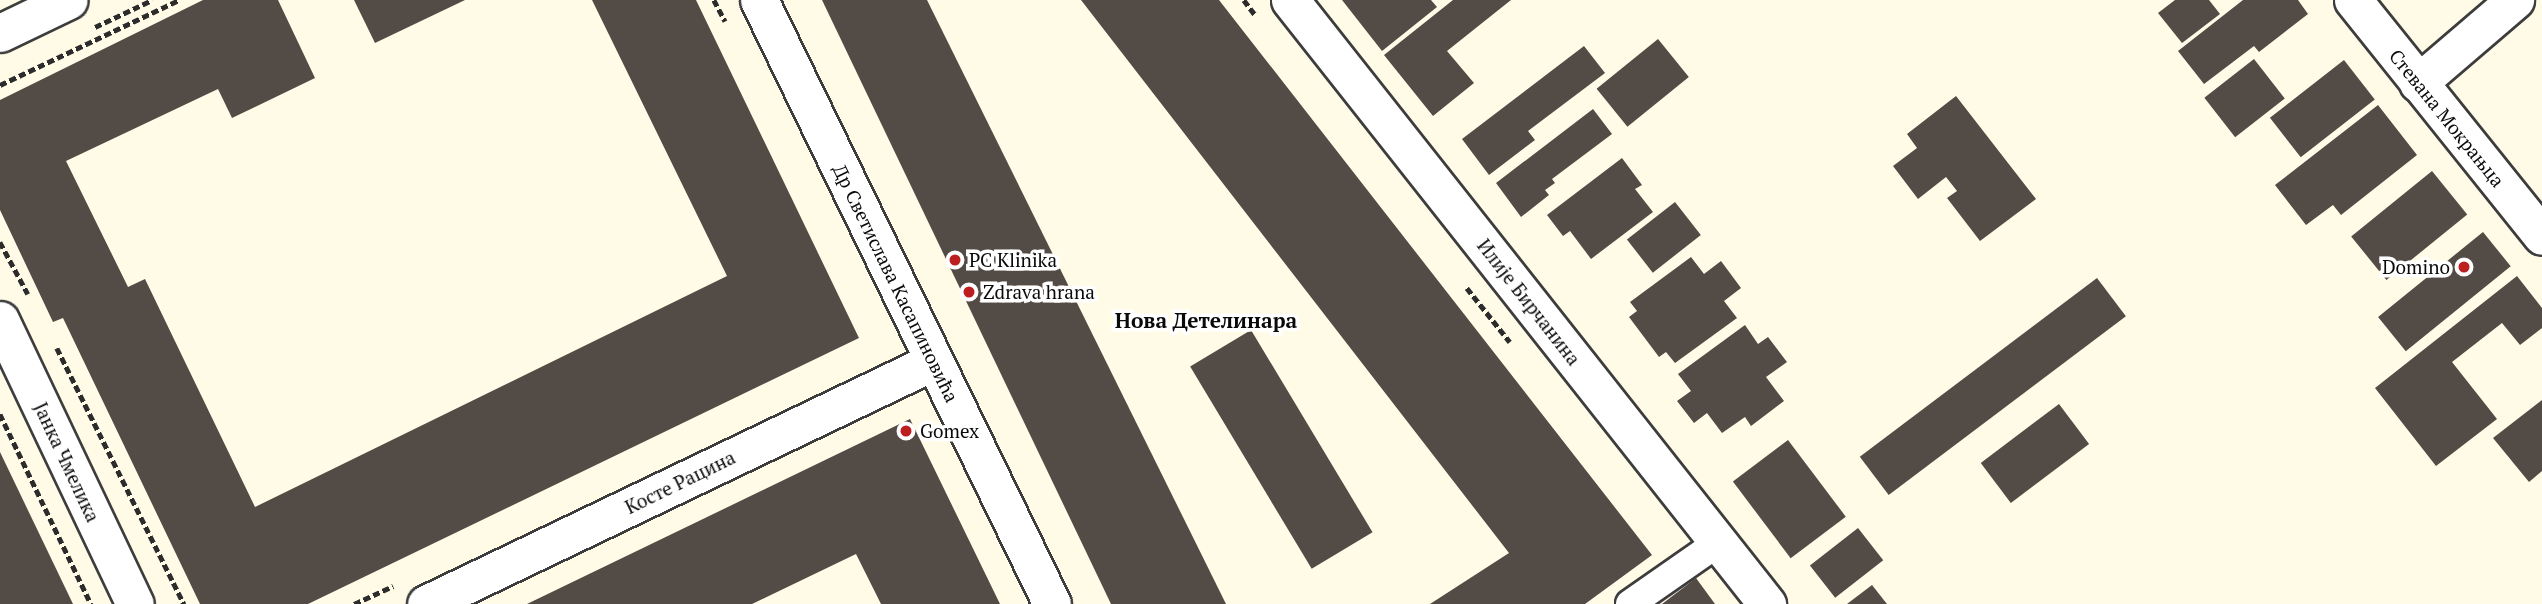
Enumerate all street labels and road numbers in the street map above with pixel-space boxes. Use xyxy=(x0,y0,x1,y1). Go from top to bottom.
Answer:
street label: Стевана Мокрањца xyxy=(2385,45,2509,191)
street label: Др Светислава Касапиновића xyxy=(828,160,964,406)
street label: Илије Бирчанина xyxy=(1473,234,1585,370)
street label: Јанка Чмелика xyxy=(29,399,105,525)
street label: Косте Рацина xyxy=(621,446,739,518)

